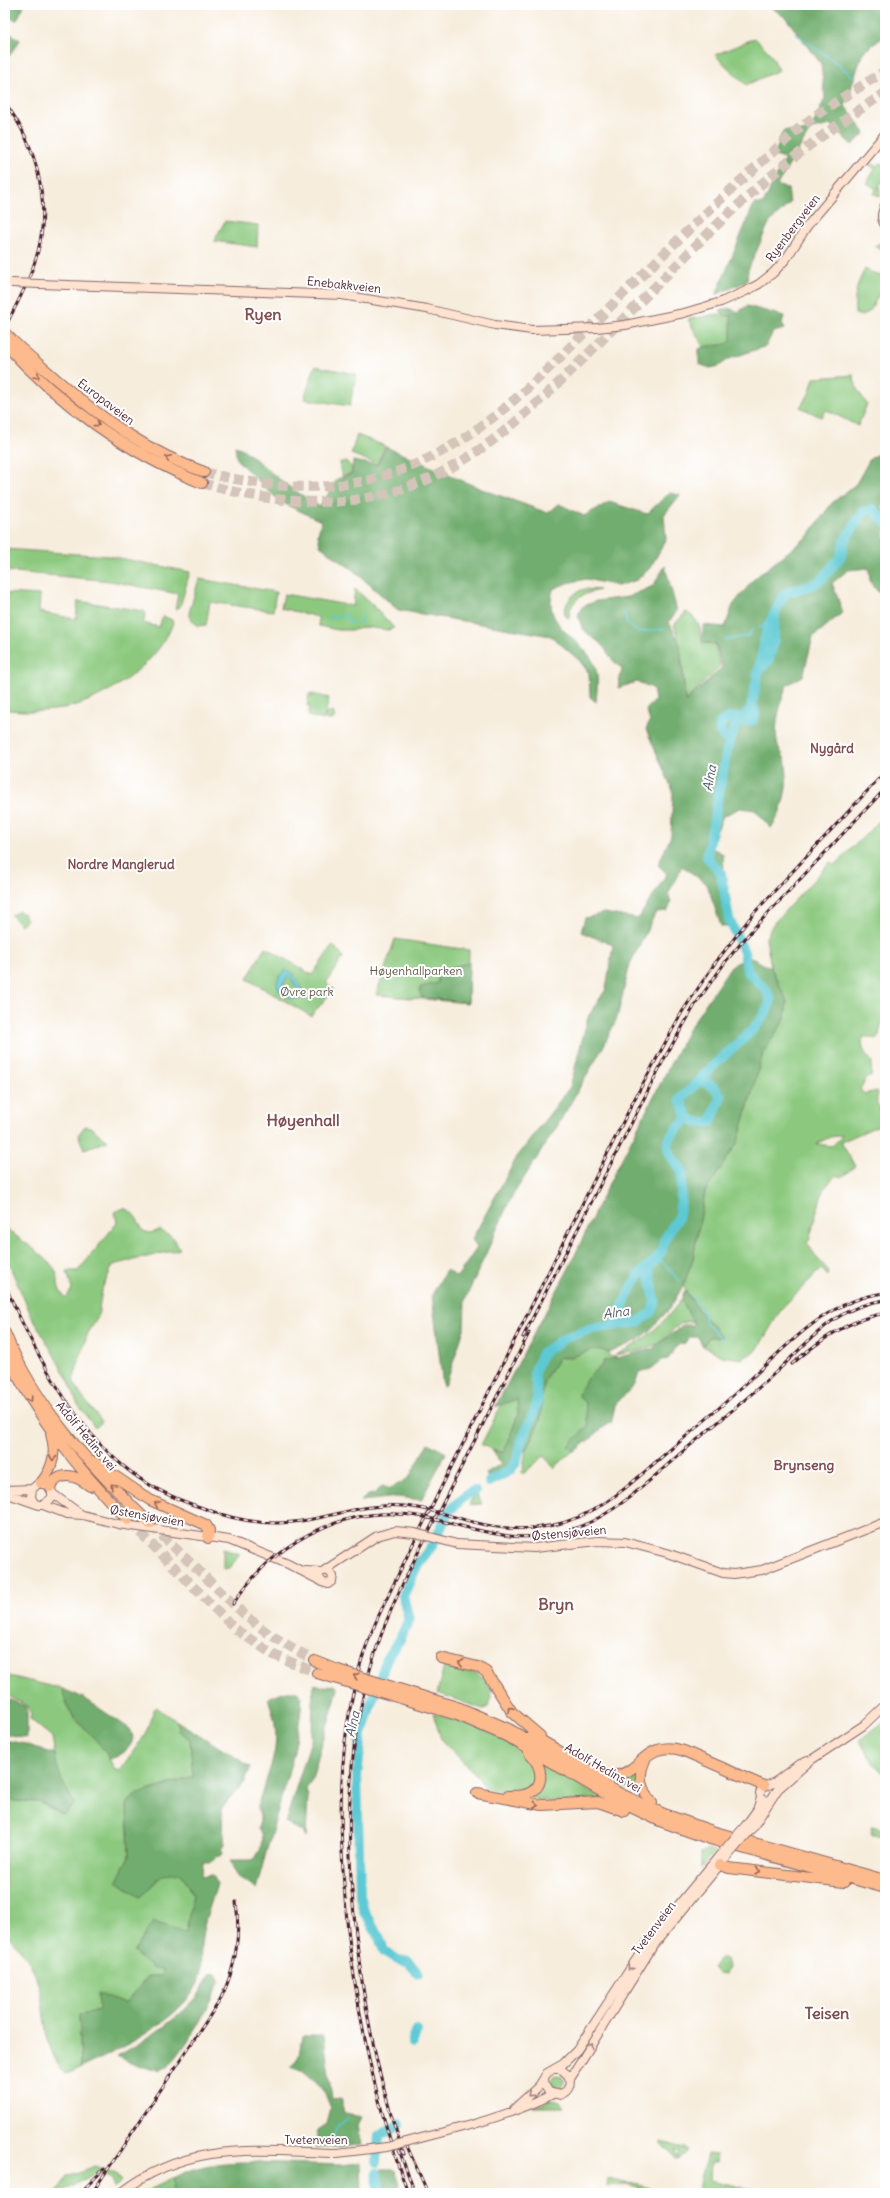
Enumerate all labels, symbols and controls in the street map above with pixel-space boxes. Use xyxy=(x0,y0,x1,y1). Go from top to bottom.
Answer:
street label: Ryenbergveien xyxy=(762,191,823,264)
street label: Enebakkveien xyxy=(306,273,382,296)
district label: Ryen xyxy=(244,304,282,325)
one-way arrow xyxy=(32,371,40,379)
street label: Europaveien xyxy=(75,375,138,428)
one-way arrow xyxy=(92,420,99,427)
one-way arrow xyxy=(165,455,172,463)
district label: Nygård xyxy=(810,740,854,757)
water label: Alna xyxy=(699,763,720,793)
district label: Nordre Manglerud xyxy=(67,856,175,873)
park label: Høyenhallparken xyxy=(370,963,462,978)
park label: Øvre park xyxy=(280,984,334,999)
district label: Høyenhall xyxy=(267,1110,340,1131)
water label: Alna xyxy=(602,1302,631,1323)
one-way arrow xyxy=(25,1395,32,1402)
street label: Adolf Hedins vei xyxy=(53,1398,120,1473)
one-way arrow xyxy=(49,1455,58,1461)
district label: Brynseng xyxy=(774,1456,835,1474)
one-way arrow xyxy=(110,1483,118,1491)
one-way arrow xyxy=(154,1501,162,1509)
street label: Østensjøveien xyxy=(109,1502,185,1529)
street label: Østensjøveien xyxy=(531,1522,607,1543)
district label: Bryn xyxy=(538,1594,574,1615)
one-way arrow xyxy=(458,1659,465,1668)
one-way arrow xyxy=(353,1672,360,1681)
one-way arrow xyxy=(507,1706,514,1713)
water label: Alna xyxy=(341,1709,364,1739)
street label: Adolf Hedins vei xyxy=(562,1740,644,1796)
one-way arrow xyxy=(533,1800,539,1809)
one-way arrow xyxy=(755,1866,761,1875)
street label: Tvetenveien xyxy=(629,1898,679,1958)
one-way arrow xyxy=(628,1964,635,1971)
district label: Teisen xyxy=(805,2003,849,2023)
one-way arrow xyxy=(585,2042,592,2049)
one-way arrow xyxy=(527,2090,535,2097)
street label: Tvetenveien xyxy=(284,2132,348,2147)

